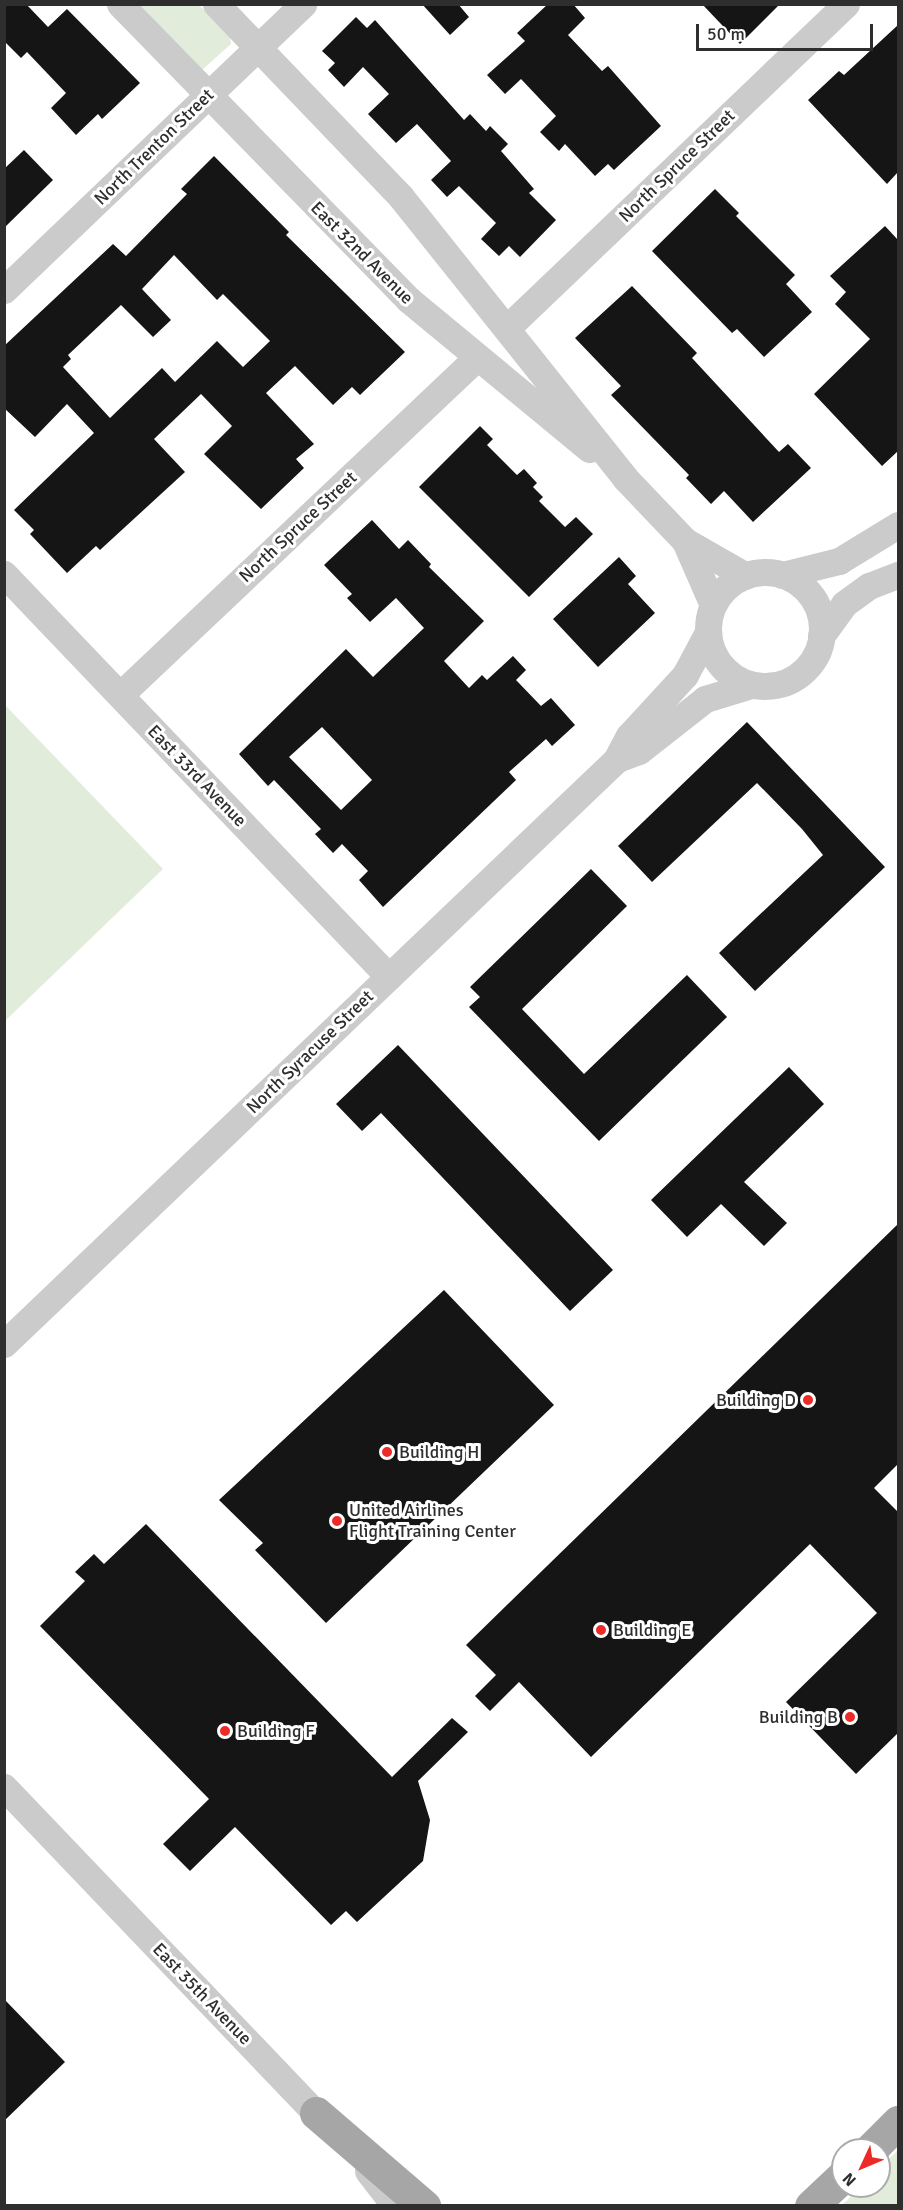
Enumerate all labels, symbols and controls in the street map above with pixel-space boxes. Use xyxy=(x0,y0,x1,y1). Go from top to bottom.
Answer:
scale bar xyxy=(699,12,876,50)
text: 50 m xyxy=(707,23,745,45)
street label: North Trenton Street xyxy=(90,84,218,210)
street label: North Spruce Street xyxy=(615,105,739,227)
street label: East 32nd Avenue xyxy=(306,197,418,309)
street label: North Spruce Street xyxy=(235,467,361,587)
street label: East 33rd Avenue xyxy=(143,721,251,831)
street label: North Syracuse Street xyxy=(242,986,378,1118)
place label: Building D xyxy=(716,1389,796,1411)
marker: Building D xyxy=(801,1393,815,1407)
place label: Building H xyxy=(399,1441,480,1463)
marker: Building H xyxy=(380,1445,394,1459)
place label: United Airlines Flight Training Center xyxy=(349,1500,516,1543)
marker: United Airlines Flight Training Center xyxy=(330,1514,344,1528)
place label: Building E xyxy=(613,1619,692,1641)
marker: Building E xyxy=(594,1623,608,1637)
place label: Building B xyxy=(759,1706,838,1728)
marker: Building B xyxy=(843,1710,857,1724)
place label: Building F xyxy=(237,1720,315,1742)
marker: Building F xyxy=(218,1724,232,1738)
street label: East 35th Avenue xyxy=(148,1939,256,2049)
north arrow xyxy=(831,2138,891,2198)
text: N xyxy=(838,2168,861,2190)

